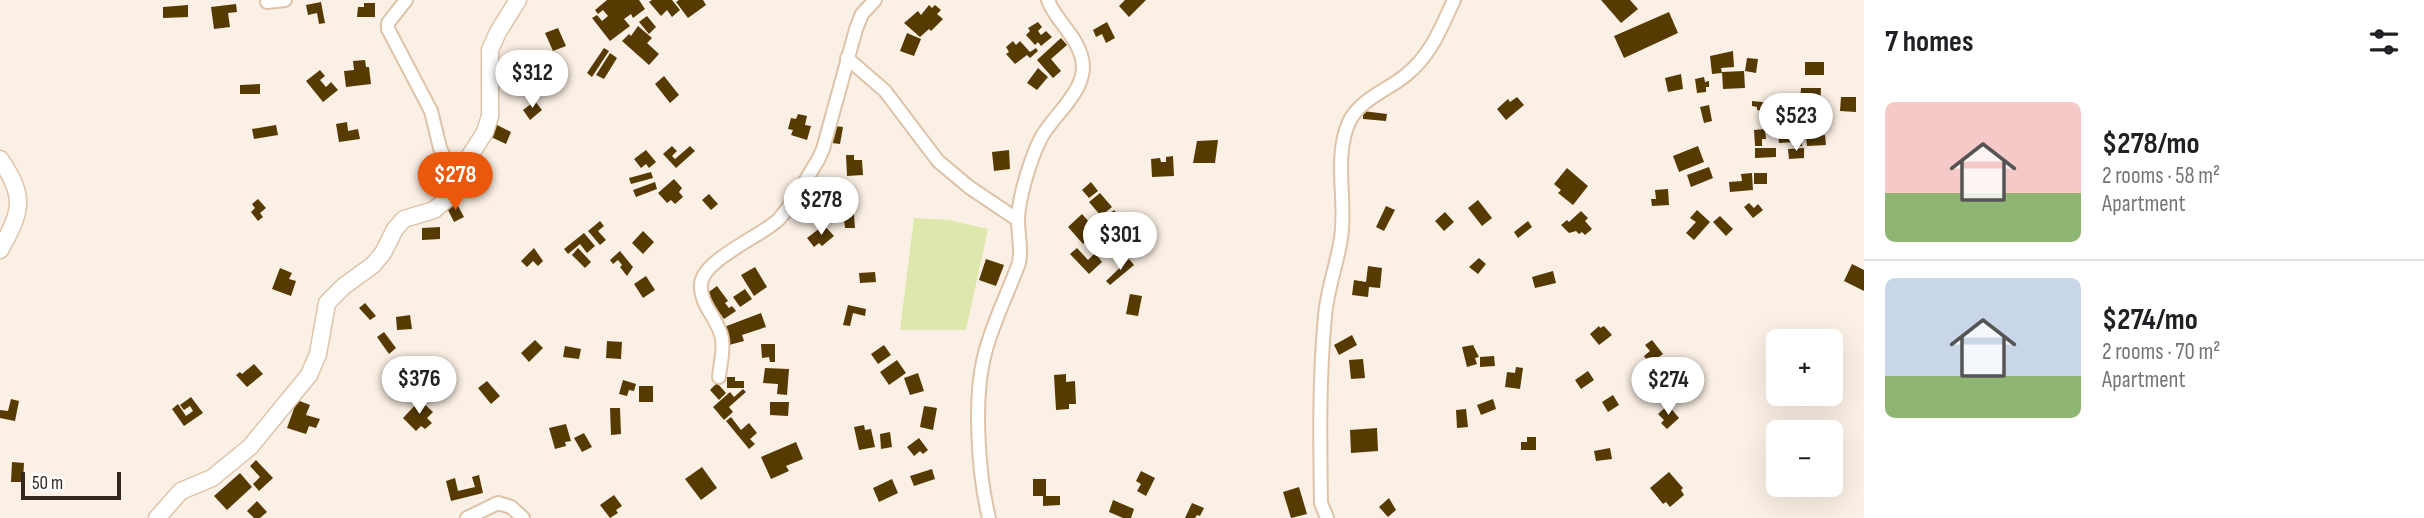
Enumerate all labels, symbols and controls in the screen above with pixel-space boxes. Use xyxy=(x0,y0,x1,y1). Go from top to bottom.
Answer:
icon: filters xyxy=(2365,23,2403,61)
text: 7 homes xyxy=(1885,24,1973,60)
pin: $312 xyxy=(491,50,573,110)
text: $312 xyxy=(511,59,553,87)
pin: $523 xyxy=(1755,94,1837,153)
text: $523 xyxy=(1775,102,1817,130)
text: $278/mo xyxy=(2102,126,2200,162)
icon: home xyxy=(1941,130,2025,214)
pin: $278 xyxy=(414,152,496,212)
text: $278 xyxy=(434,161,476,189)
text: 2 rooms · 58 m² xyxy=(2102,162,2220,190)
pin: $278 xyxy=(780,177,862,237)
text: $278 xyxy=(800,186,842,214)
text: Apartment xyxy=(2102,190,2186,218)
pin: $301 xyxy=(1079,212,1161,272)
text: $301 xyxy=(1099,221,1141,249)
text: $274/mo xyxy=(2102,302,2198,338)
icon: home xyxy=(1941,306,2025,390)
map controls xyxy=(1766,329,1843,497)
button: + xyxy=(1766,329,1843,406)
text: 2 rooms · 70 m² xyxy=(2102,338,2220,366)
pin: $376 xyxy=(378,356,460,416)
pin: $274 xyxy=(1627,358,1709,417)
text: $376 xyxy=(398,365,440,393)
text: $274 xyxy=(1647,366,1689,394)
text: Apartment xyxy=(2102,366,2186,394)
button: − xyxy=(1766,420,1843,497)
scale bar xyxy=(21,469,121,501)
text: 50 m xyxy=(32,472,63,495)

